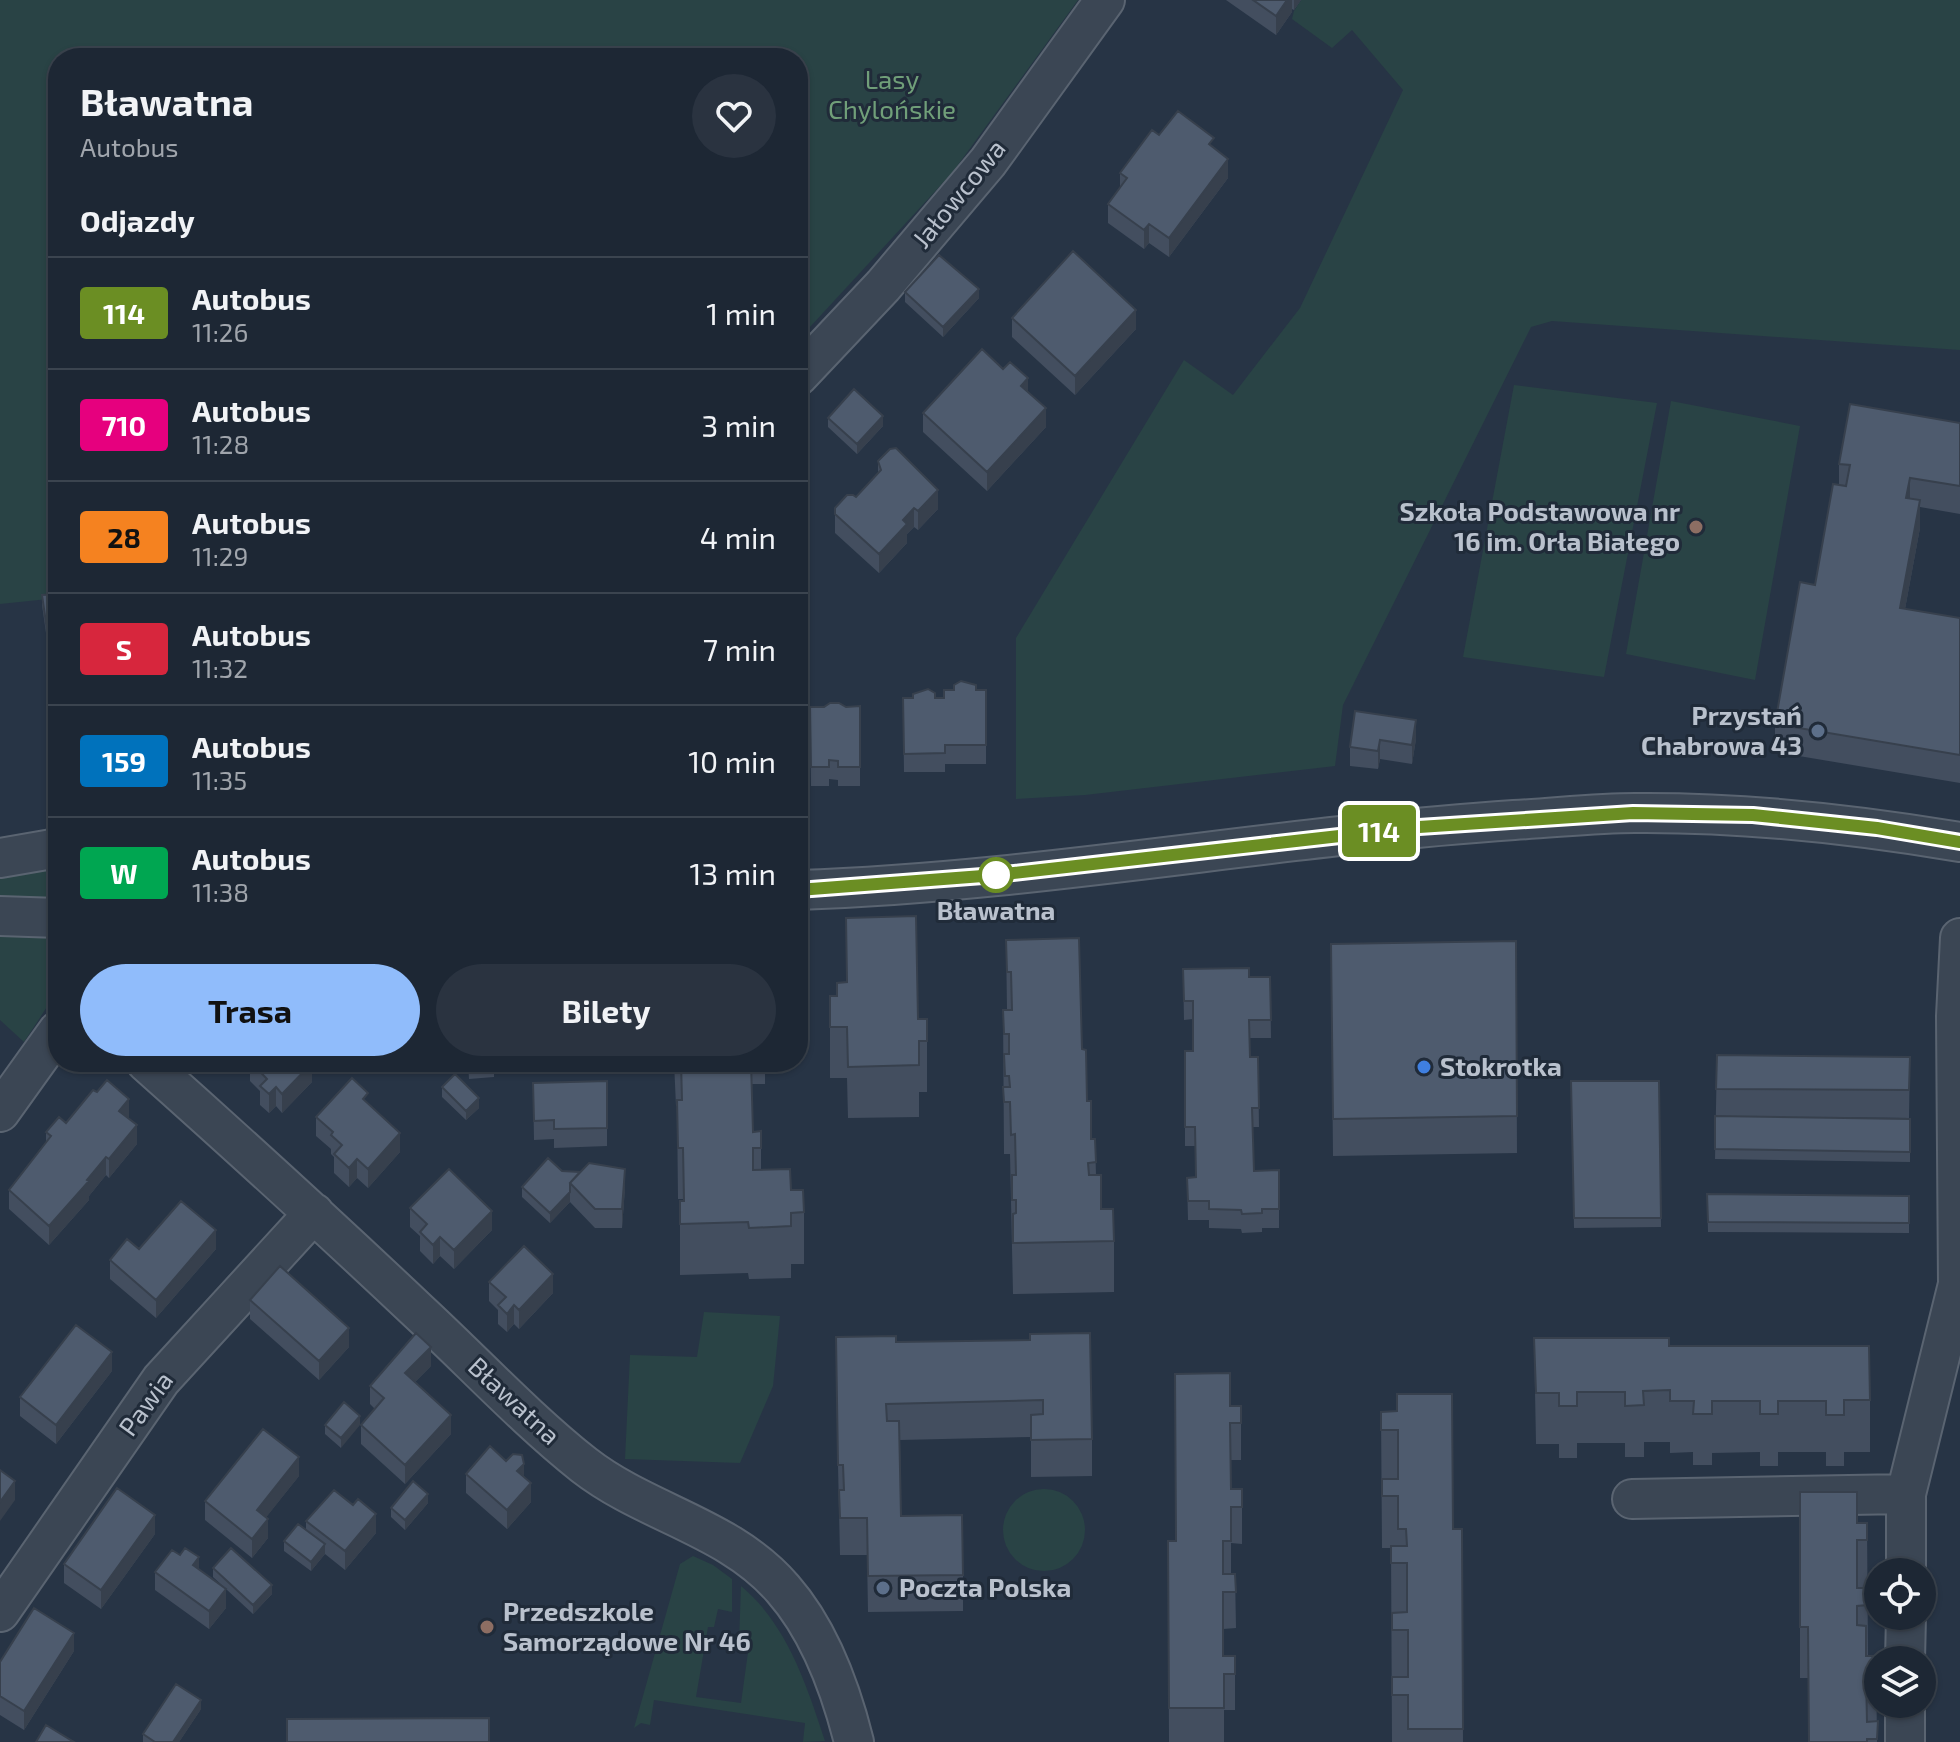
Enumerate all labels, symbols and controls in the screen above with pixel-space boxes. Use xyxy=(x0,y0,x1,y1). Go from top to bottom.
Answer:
park label: Lasy Chylońskie xyxy=(828,63,956,124)
button: heart xyxy=(692,74,776,158)
text: Bławatna xyxy=(80,78,253,124)
text: Autobus xyxy=(80,131,179,162)
street label: Jałowcowa xyxy=(905,133,1011,254)
text: Odjazdy xyxy=(80,202,195,238)
text: Autobus xyxy=(192,280,311,316)
text: 1 min xyxy=(706,295,776,331)
text: 114 xyxy=(103,296,145,330)
text: 11:26 xyxy=(192,316,248,347)
text: Autobus xyxy=(192,392,311,428)
text: 3 min xyxy=(701,407,776,443)
text: 710 xyxy=(102,408,146,442)
text: 11:28 xyxy=(192,428,249,459)
place label: Szkoła Podstawowa nr 16 im. Orła Białego xyxy=(1399,495,1680,556)
text: Autobus xyxy=(192,504,311,540)
marker: Szkoła Podstawowa nr 16 im. Orła Białego xyxy=(1687,518,1705,536)
text: 4 min xyxy=(700,519,776,555)
text: 28 xyxy=(107,520,141,554)
text: 11:29 xyxy=(192,540,248,571)
text: Autobus xyxy=(192,616,311,652)
text: 7 min xyxy=(703,631,776,667)
text: S xyxy=(116,632,132,666)
text: 11:32 xyxy=(192,652,248,683)
place label: Przystań Chabrowa 43 xyxy=(1641,699,1802,760)
marker: Przystań Chabrowa 43 xyxy=(1809,722,1827,740)
text: Autobus xyxy=(192,728,311,764)
text: 10 min xyxy=(688,743,776,779)
text: 159 xyxy=(102,744,146,778)
text: 11:35 xyxy=(192,764,247,795)
line badge: 114 xyxy=(1333,805,1425,857)
text: 114 xyxy=(1358,814,1400,848)
text: Autobus xyxy=(192,840,311,876)
text: 13 min xyxy=(690,855,776,891)
text: W xyxy=(110,856,138,890)
marker: Bławatna xyxy=(979,858,1013,892)
text: 11:38 xyxy=(192,876,249,907)
place label: Bławatna xyxy=(937,894,1055,925)
button: Trasa xyxy=(80,964,420,1056)
button: Bilety xyxy=(436,964,776,1056)
place label: Stokrotka xyxy=(1440,1050,1562,1081)
marker: Stokrotka xyxy=(1415,1058,1433,1076)
street label: Bławatna xyxy=(463,1350,567,1450)
street label: Pawia xyxy=(111,1365,178,1441)
map controls xyxy=(1864,1558,1936,1718)
button: locate xyxy=(1864,1558,1936,1630)
place label: Poczta Polska xyxy=(899,1571,1071,1602)
marker: Poczta Polska xyxy=(874,1579,892,1597)
place label: Przedszkole Samorządowe Nr 46 xyxy=(503,1595,751,1656)
marker: Przedszkole Samorządowe Nr 46 xyxy=(478,1618,496,1636)
button: layers xyxy=(1864,1646,1936,1718)

